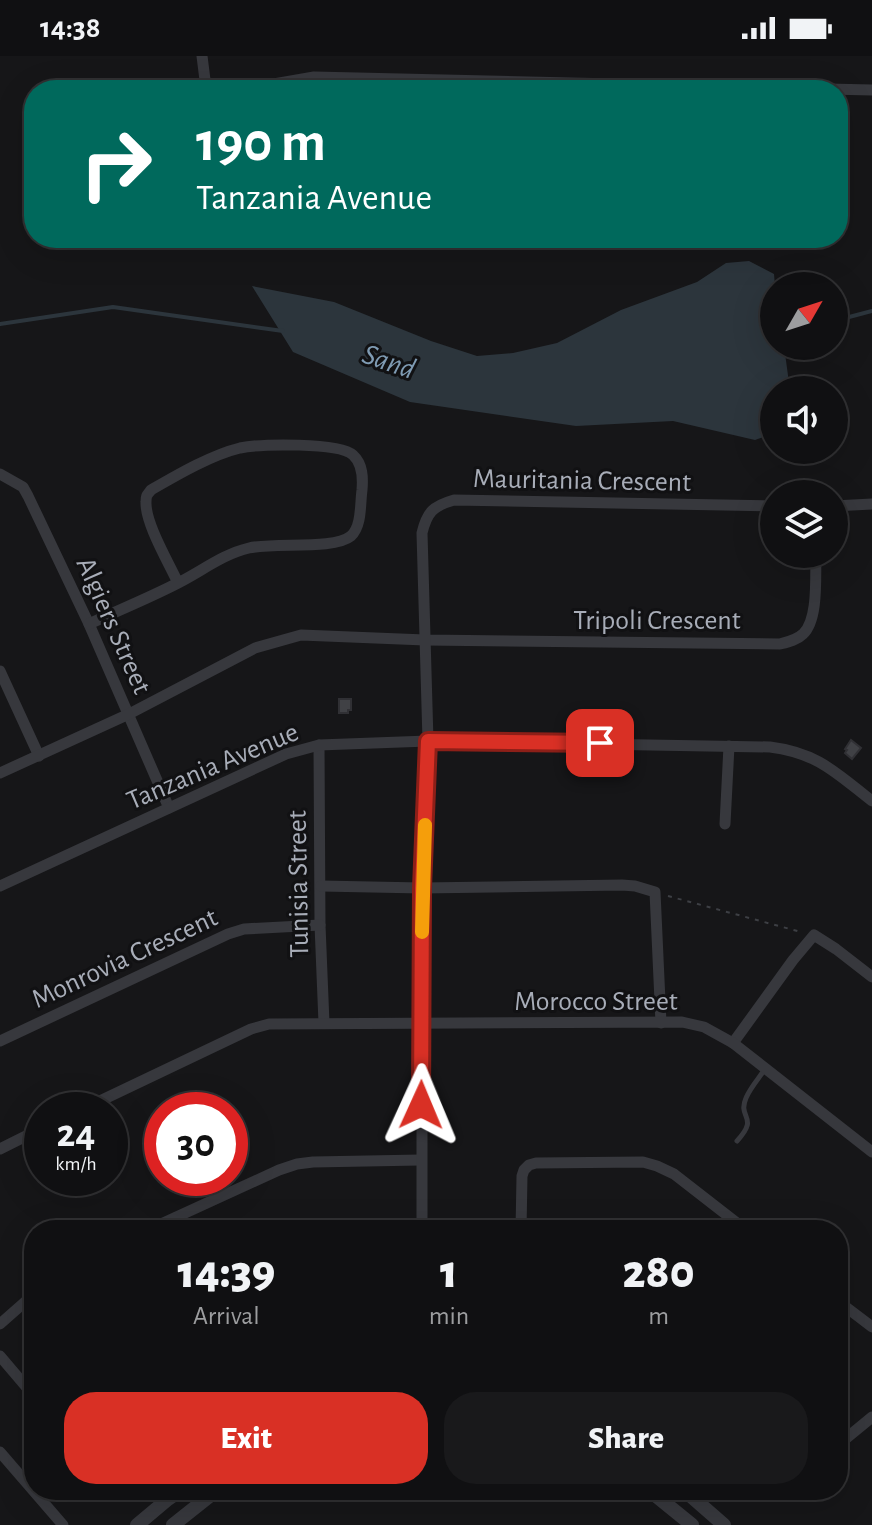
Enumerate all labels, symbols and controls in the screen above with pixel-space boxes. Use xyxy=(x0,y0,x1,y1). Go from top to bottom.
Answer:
text: 14:38 xyxy=(40,13,100,43)
icon: right xyxy=(64,112,168,216)
text: 190 m xyxy=(196,115,326,171)
text: Tanzania Avenue xyxy=(196,180,432,216)
north arrow xyxy=(760,272,848,360)
map controls xyxy=(760,272,848,568)
water label: Sand xyxy=(359,339,419,385)
button: sound xyxy=(760,376,848,464)
street label: Mauritania Crescent xyxy=(473,465,691,497)
button: layers xyxy=(760,480,848,568)
street label: Algiers Street xyxy=(71,553,156,698)
street label: Tripoli Crescent xyxy=(573,607,741,635)
pin xyxy=(566,709,634,777)
street label: Tanzania Avenue xyxy=(123,718,303,816)
icon: arrive xyxy=(578,721,622,765)
street label: Tunisia Street xyxy=(284,810,314,958)
street label: Monrovia Crescent xyxy=(28,904,222,1014)
street label: Morocco Street xyxy=(514,988,678,1016)
position arrow xyxy=(379,1063,463,1147)
speed limit sign: 30 xyxy=(144,1092,248,1196)
text: 24 xyxy=(57,1114,95,1154)
text: km/h xyxy=(55,1154,97,1174)
text: 14:39 xyxy=(177,1249,275,1297)
text: 1 xyxy=(440,1249,458,1297)
text: 280 xyxy=(623,1249,695,1297)
text: Arrival xyxy=(193,1303,260,1329)
text: min xyxy=(429,1303,469,1329)
text: m xyxy=(648,1303,669,1329)
button: Exit xyxy=(64,1392,428,1484)
button: Share xyxy=(444,1392,808,1484)

